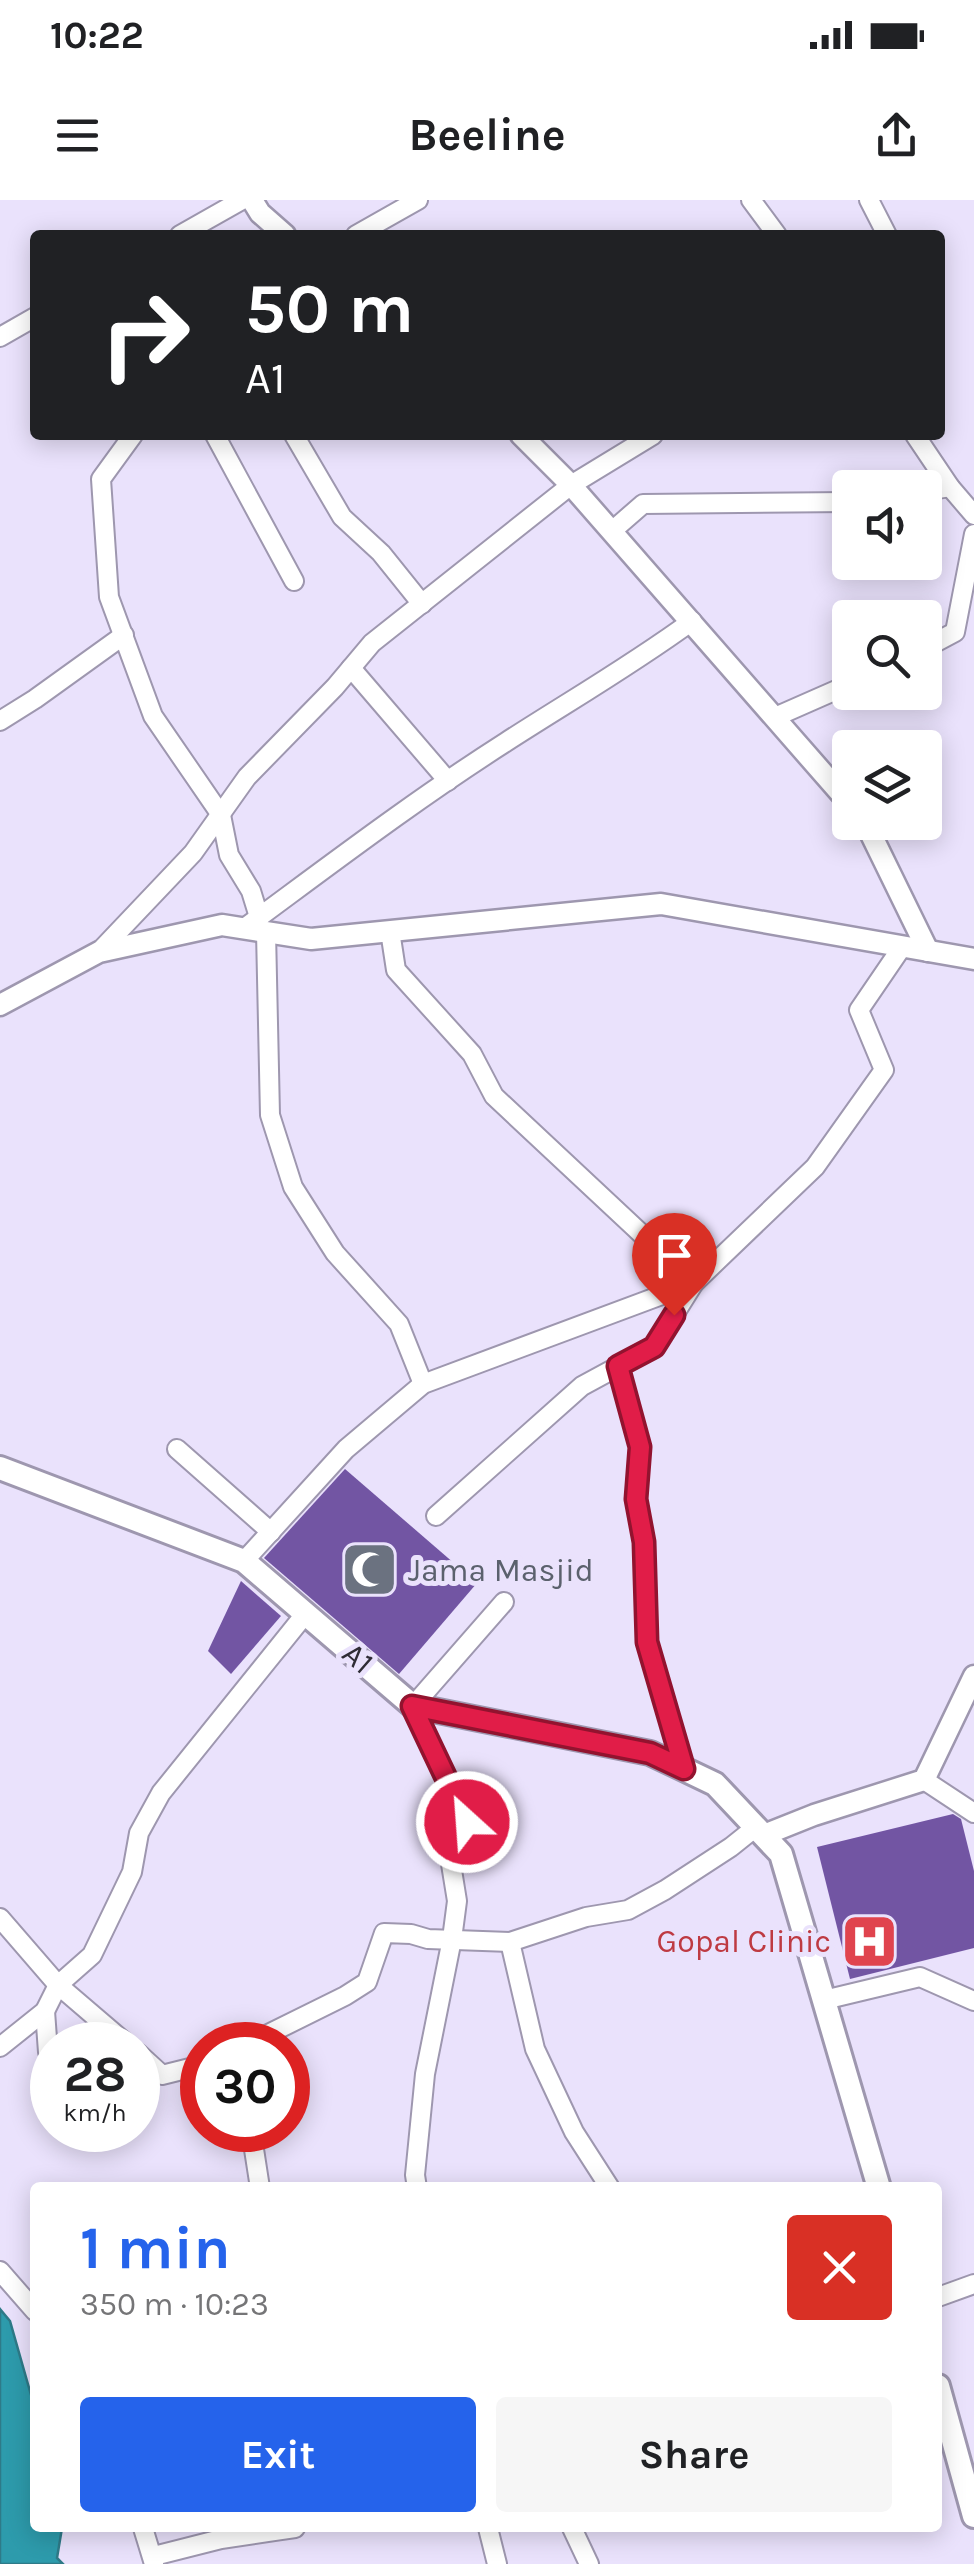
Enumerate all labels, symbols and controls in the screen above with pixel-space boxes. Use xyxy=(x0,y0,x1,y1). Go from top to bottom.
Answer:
text: 10:22 xyxy=(50,13,144,58)
icon: menu xyxy=(50,108,105,163)
icon: share xyxy=(869,108,924,163)
text: Beeline xyxy=(408,109,566,161)
text: 50 m xyxy=(245,268,414,350)
icon: right xyxy=(80,270,210,400)
text: A1 xyxy=(245,352,286,404)
map controls xyxy=(832,470,942,840)
button: sound xyxy=(832,470,942,580)
button: search xyxy=(832,600,942,710)
button: layers xyxy=(832,730,942,840)
pin xyxy=(632,1213,717,1316)
icon: arrive xyxy=(647,1228,702,1283)
mosque icon: Jama Masjid xyxy=(339,1540,399,1600)
place label: Jama Masjid xyxy=(408,1552,594,1589)
street label: A1 xyxy=(335,1635,381,1681)
position arrow xyxy=(415,1770,519,1874)
hospital icon: Gopal Clinic xyxy=(840,1911,900,1971)
place label: Gopal Clinic xyxy=(657,1923,831,1960)
speed limit sign: 30 xyxy=(180,2022,310,2152)
text: 28 xyxy=(64,2045,126,2104)
text: km/h xyxy=(63,2098,127,2127)
text: 1 min xyxy=(80,2213,231,2283)
button: close xyxy=(787,2215,892,2320)
text: 350 m · 10:23 xyxy=(80,2286,269,2323)
button: Exit xyxy=(80,2397,476,2512)
button: Share xyxy=(496,2397,892,2512)

